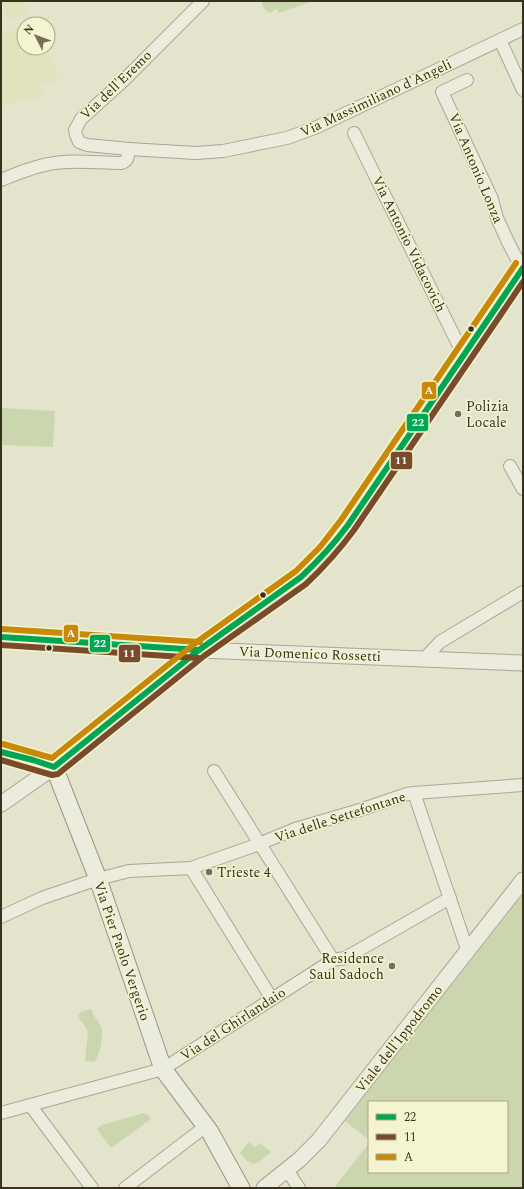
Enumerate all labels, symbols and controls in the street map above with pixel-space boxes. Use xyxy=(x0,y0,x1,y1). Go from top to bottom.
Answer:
north arrow xyxy=(16,16,56,56)
text: N xyxy=(20,21,38,39)
street label: Via dell'Eremo xyxy=(75,45,157,125)
street label: Via Massimiliano d'Angeli xyxy=(297,54,455,142)
street label: Via Antonio Lonza xyxy=(443,110,509,226)
street label: Via Antonio Vidacovich xyxy=(367,172,451,316)
unlabelled marker xyxy=(466,324,476,334)
line badge: A xyxy=(421,381,437,400)
text: A xyxy=(425,382,434,399)
place label: Polizia Locale xyxy=(466,396,509,433)
marker: Polizia Locale xyxy=(453,409,463,419)
line badge: 22 xyxy=(406,413,429,432)
text: 22 xyxy=(412,414,424,431)
line badge: 11 xyxy=(390,451,413,470)
text: 11 xyxy=(395,452,407,469)
unlabelled marker xyxy=(258,590,268,600)
line badge: A xyxy=(63,624,79,643)
text: A xyxy=(67,625,76,642)
line badge: 22 xyxy=(89,634,111,653)
text: 22 xyxy=(94,635,106,652)
street label: Via Domenico Rossetti xyxy=(238,641,382,667)
unlabelled marker xyxy=(44,643,54,653)
line badge: 11 xyxy=(118,644,141,663)
text: 11 xyxy=(123,645,135,662)
street label: Via delle Settefontane xyxy=(272,786,408,848)
place label: Trieste 4 xyxy=(217,862,271,883)
marker: Trieste 4 xyxy=(204,867,214,877)
street label: Via Pier Paolo Vergerio xyxy=(88,878,156,1024)
place label: Residence Saul Sadoch xyxy=(309,948,384,985)
marker: Residence Saul Sadoch xyxy=(387,961,397,971)
street label: Viale dell'Ippodromo xyxy=(350,981,448,1097)
street label: Via del Ghirlandaio xyxy=(176,982,290,1066)
legend xyxy=(368,1101,508,1173)
text: 22 xyxy=(404,1108,416,1127)
text: 11 xyxy=(404,1128,416,1147)
text: A xyxy=(404,1148,413,1167)

